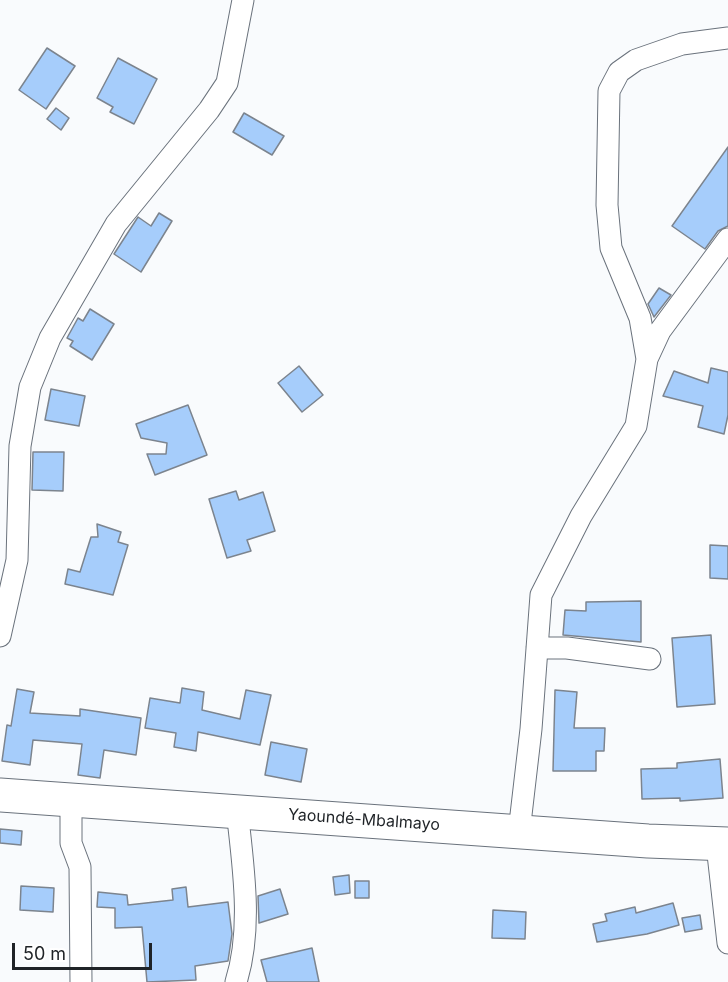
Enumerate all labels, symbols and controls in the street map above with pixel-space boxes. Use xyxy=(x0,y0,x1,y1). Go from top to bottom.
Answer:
street label: Yaoundé-Mbalmayo xyxy=(288,805,440,835)
scale bar xyxy=(15,931,154,969)
text: 50 m xyxy=(23,943,66,964)

